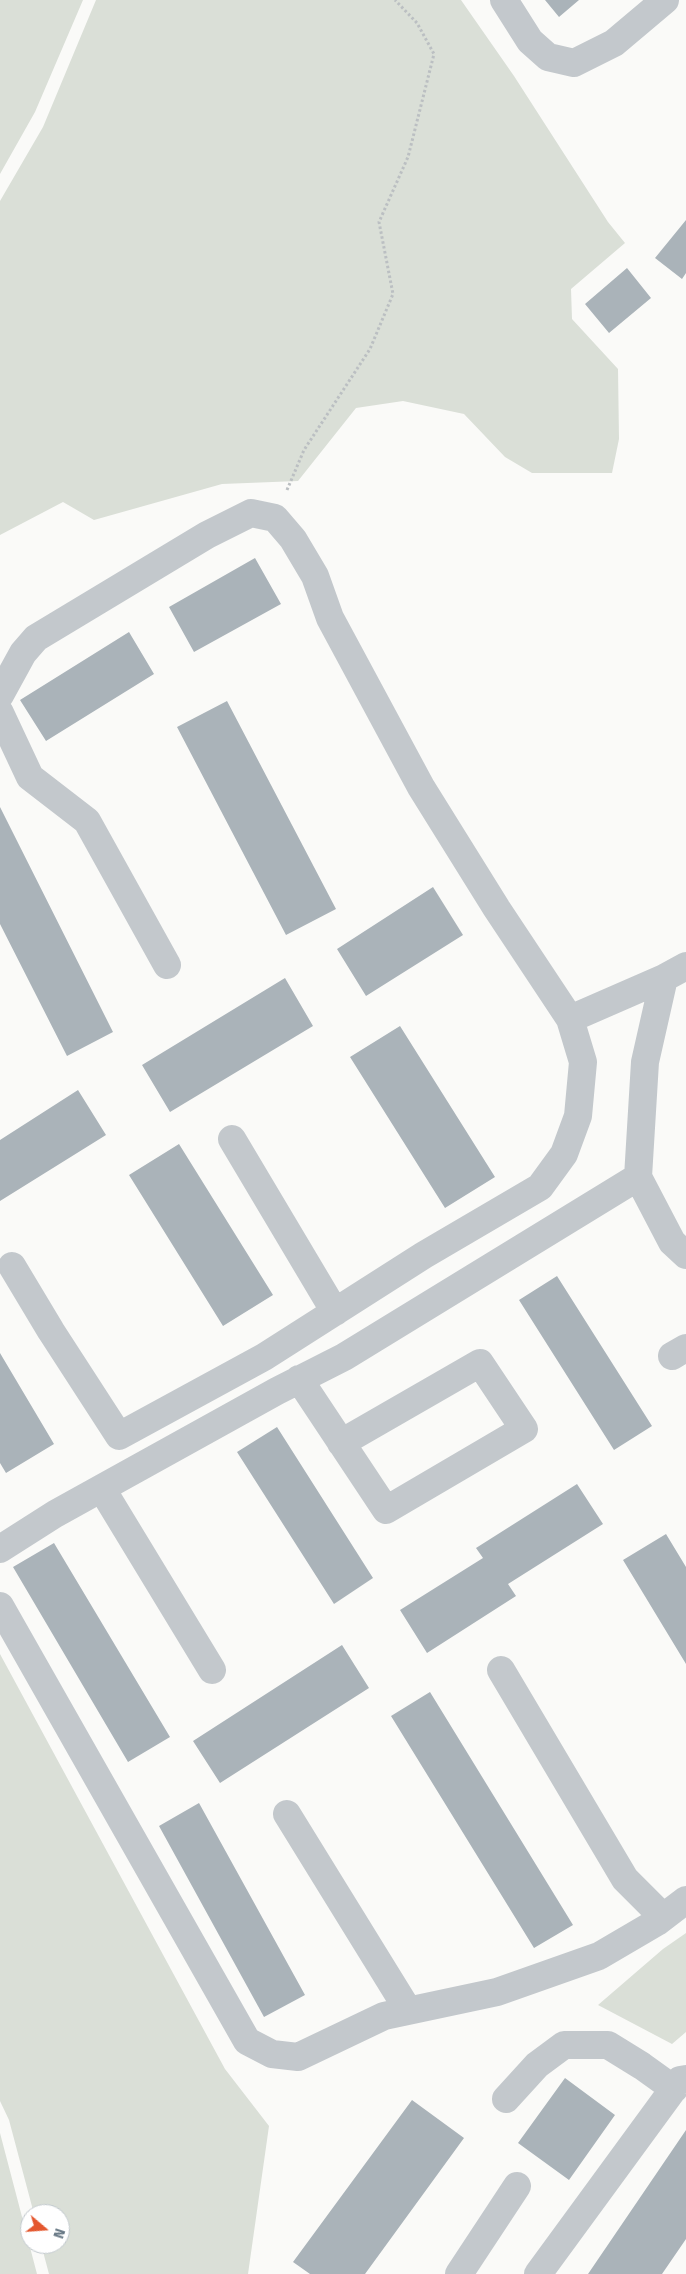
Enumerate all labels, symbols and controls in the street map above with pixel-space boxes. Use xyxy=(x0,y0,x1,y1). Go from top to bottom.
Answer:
north arrow xyxy=(20,2204,70,2254)
text: N xyxy=(49,2226,68,2241)

